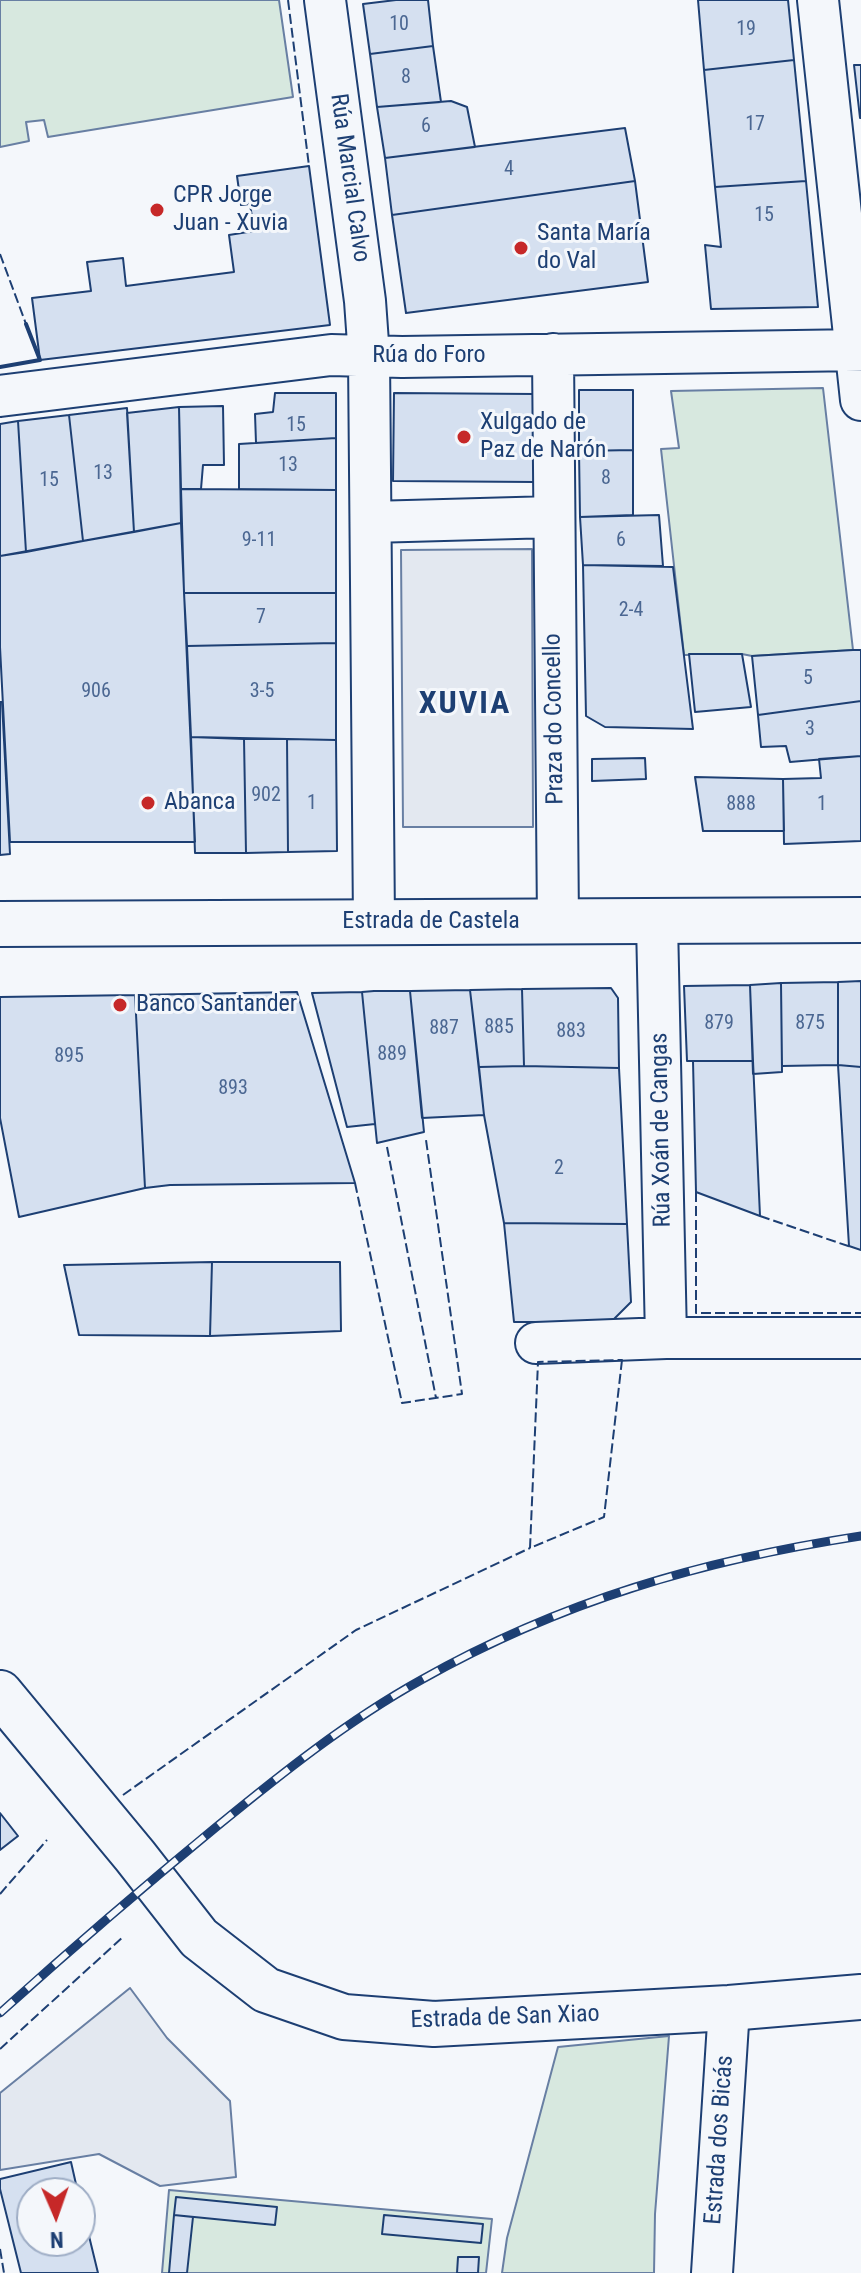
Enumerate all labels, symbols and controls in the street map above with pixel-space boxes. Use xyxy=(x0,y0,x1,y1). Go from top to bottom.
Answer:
house number: 10 xyxy=(389,13,409,37)
house number: 19 xyxy=(736,18,756,42)
house number: 8 xyxy=(401,66,411,90)
street label: Rúa Marcial Calvo xyxy=(323,92,375,264)
house number: 17 xyxy=(745,113,765,137)
house number: 6 xyxy=(421,115,431,139)
house number: 4 xyxy=(504,158,514,182)
place label: CPR Jorge Juan - Xuvia xyxy=(173,182,288,238)
marker: CPR Jorge Juan - Xuvia xyxy=(148,201,166,219)
house number: 15 xyxy=(754,204,774,228)
place label: Santa María do Val xyxy=(537,220,651,276)
marker: Santa María do Val xyxy=(512,239,530,257)
street label: Rúa do Foro xyxy=(372,342,486,370)
place label: Xulgado de Paz de Narón xyxy=(480,409,606,465)
house number: 15 xyxy=(286,414,306,438)
marker: Xulgado de Paz de Narón xyxy=(455,428,473,446)
house number: 13 xyxy=(278,454,298,478)
house number: 13 xyxy=(93,462,113,486)
house number: 8 xyxy=(601,467,611,491)
house number: 15 xyxy=(39,469,59,493)
house number: 9-11 xyxy=(242,529,276,553)
house number: 6 xyxy=(616,529,626,553)
house number: 2-4 xyxy=(619,599,643,623)
house number: 7 xyxy=(256,606,266,630)
street label: Praza do Concello xyxy=(539,633,571,805)
house number: 5 xyxy=(803,667,813,691)
house number: 906 xyxy=(81,680,111,704)
house number: 3-5 xyxy=(250,680,274,704)
district label: XUVIA xyxy=(419,686,511,724)
house number: 3 xyxy=(805,718,815,742)
house number: 902 xyxy=(251,784,281,808)
place label: Abanca xyxy=(164,789,235,817)
house number: 1 xyxy=(307,792,317,816)
house number: 888 xyxy=(726,793,756,817)
house number: 1 xyxy=(817,793,827,817)
marker: Abanca xyxy=(139,794,157,812)
street label: Estrada de Castela xyxy=(342,908,520,936)
place label: Banco Santander xyxy=(136,991,297,1019)
marker: Banco Santander xyxy=(111,996,129,1014)
house number: 879 xyxy=(704,1012,734,1036)
house number: 875 xyxy=(795,1012,825,1036)
house number: 885 xyxy=(484,1016,514,1040)
house number: 887 xyxy=(429,1017,459,1041)
house number: 883 xyxy=(556,1020,586,1044)
street label: Rúa Xoán de Cangas xyxy=(646,1032,678,1228)
house number: 889 xyxy=(377,1043,407,1067)
house number: 895 xyxy=(54,1045,84,1069)
house number: 893 xyxy=(218,1077,248,1101)
house number: 2 xyxy=(554,1157,564,1181)
street label: Estrada de San Xiao xyxy=(410,2000,600,2036)
street label: Estrada dos Bicás xyxy=(700,2054,740,2226)
north arrow xyxy=(16,2177,96,2257)
text: N xyxy=(50,2227,64,2252)

